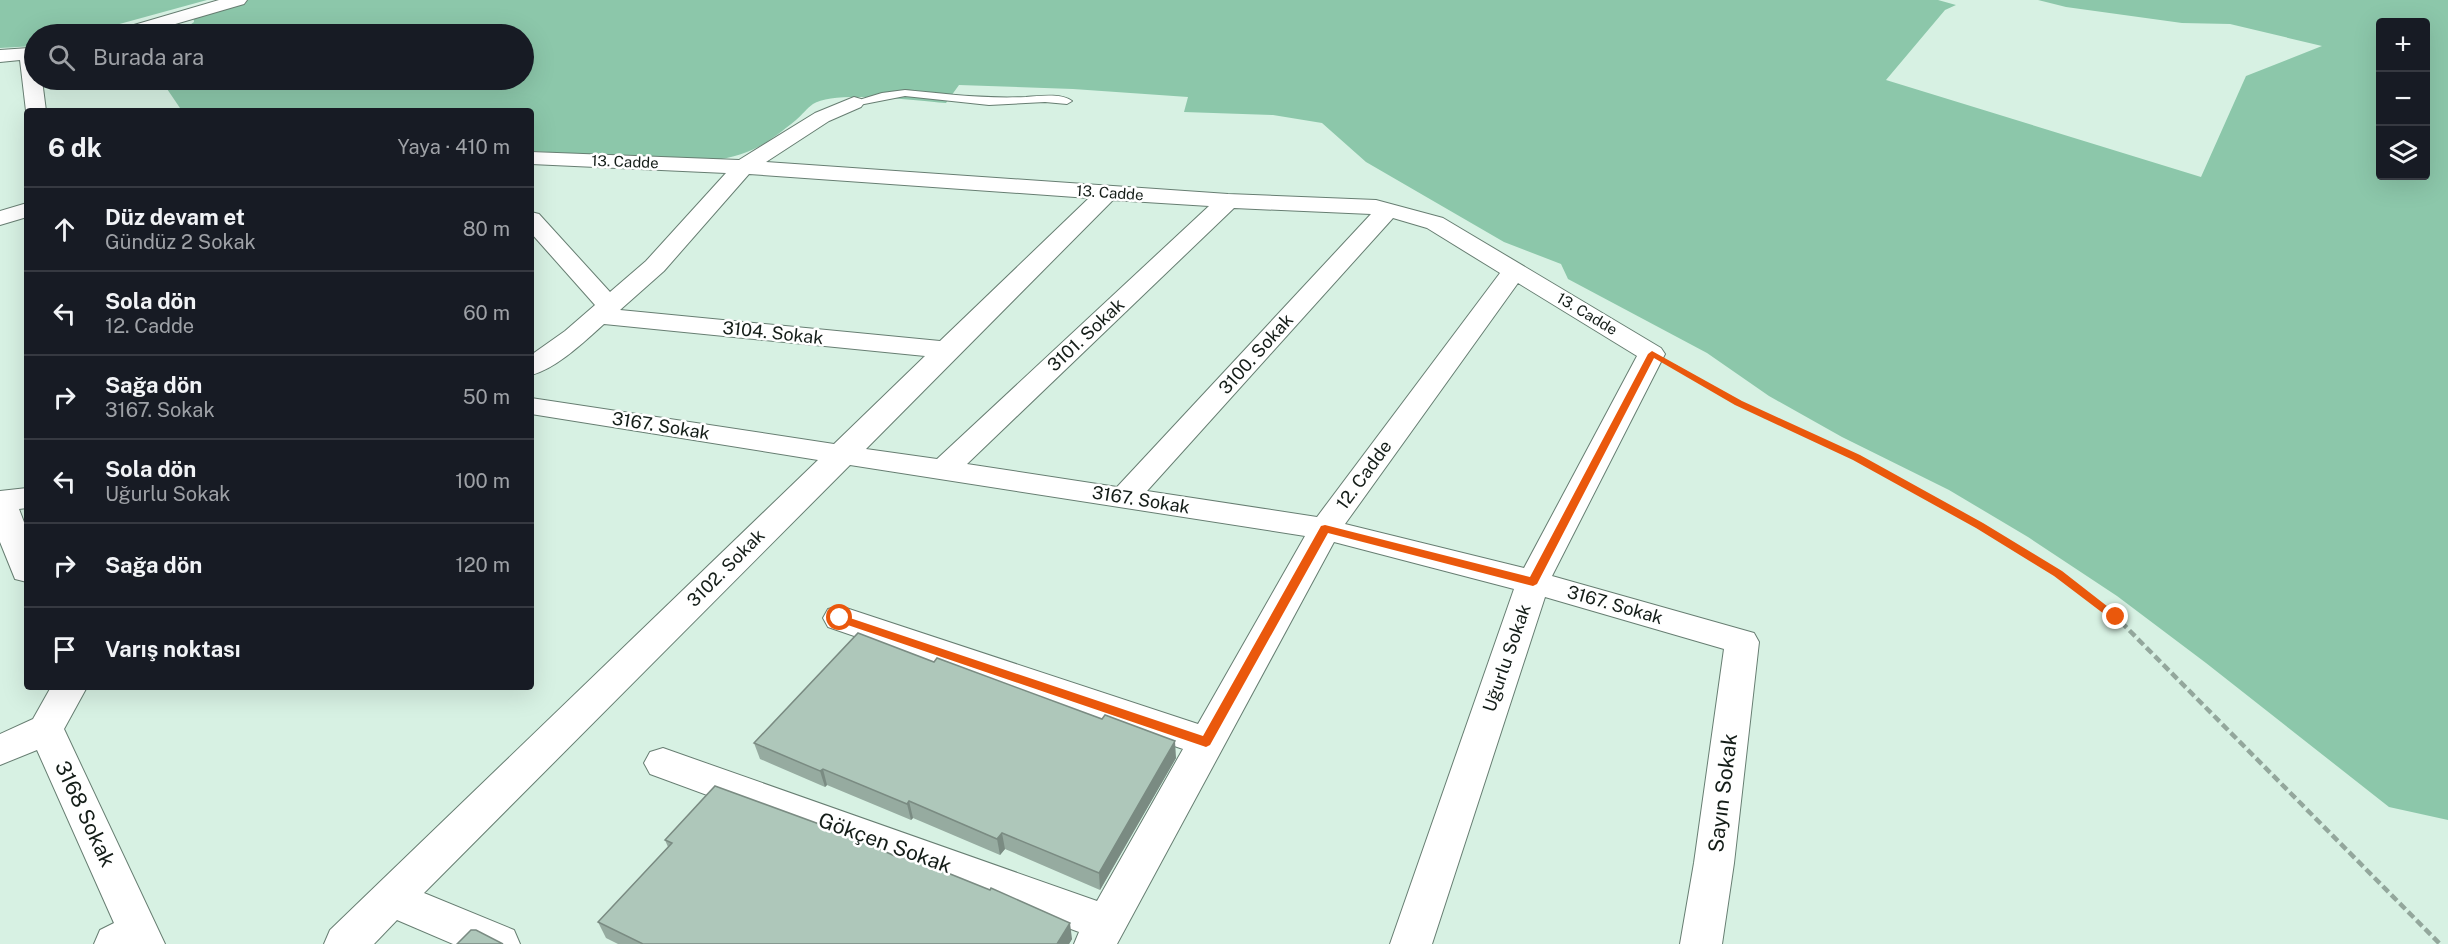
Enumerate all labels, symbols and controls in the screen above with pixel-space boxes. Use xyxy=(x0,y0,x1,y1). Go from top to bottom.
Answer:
map controls xyxy=(2376,18,2430,180)
button: + xyxy=(2376,18,2430,72)
search box xyxy=(24,24,534,90)
icon: search xyxy=(45,41,78,74)
text: Burada ara xyxy=(93,44,204,70)
button: − xyxy=(2376,72,2430,126)
button: layers xyxy=(2376,126,2430,180)
text: 6 dk xyxy=(48,132,102,163)
text: Yaya · 410 m xyxy=(398,135,510,159)
street label: 13. Cadde xyxy=(591,152,659,171)
street label: 13. Cadde xyxy=(1076,182,1144,203)
text: Düz devam et xyxy=(105,204,245,230)
icon: ahead xyxy=(48,213,81,246)
text: 80 m xyxy=(463,217,510,241)
text: Gündüz 2 Sokak xyxy=(105,230,256,254)
text: Sola dön xyxy=(105,288,196,314)
street label: 13. Cadde xyxy=(1554,289,1621,338)
street label: 3101. Sokak xyxy=(1043,294,1128,376)
icon: left xyxy=(48,297,81,330)
text: 60 m xyxy=(463,301,510,325)
street label: 3100. Sokak xyxy=(1214,309,1297,398)
text: 12. Cadde xyxy=(105,314,194,338)
street label: 3104. Sokak xyxy=(722,317,825,348)
text: Sağa dön xyxy=(105,372,202,398)
icon: right xyxy=(48,381,81,414)
text: 50 m xyxy=(463,385,510,409)
text: 3167. Sokak xyxy=(105,398,215,422)
street label: 3167. Sokak xyxy=(611,407,711,444)
street label: 12. Cadde xyxy=(1332,436,1396,513)
text: Sola dön xyxy=(105,456,196,482)
icon: left xyxy=(48,465,81,498)
text: 100 m xyxy=(455,469,510,493)
street label: 3167. Sokak xyxy=(1091,481,1191,518)
text: Uğurlu Sokak xyxy=(105,482,230,506)
street label: 3102. Sokak xyxy=(683,525,769,611)
icon: right xyxy=(48,549,81,582)
text: Sağa dön xyxy=(105,552,202,578)
text: 120 m xyxy=(456,553,510,577)
street label: 3167. Sokak xyxy=(1565,581,1665,628)
street label: Uğurlu Sokak xyxy=(1478,601,1535,715)
route end xyxy=(2102,603,2128,629)
route start xyxy=(826,604,852,630)
icon: arrive xyxy=(48,633,81,666)
text: Varış noktası xyxy=(105,636,240,662)
street label: Sayın Sokak xyxy=(1703,732,1742,854)
street label: 3168 Sokak xyxy=(50,757,121,871)
street label: Gökçen Sokak xyxy=(815,807,955,878)

